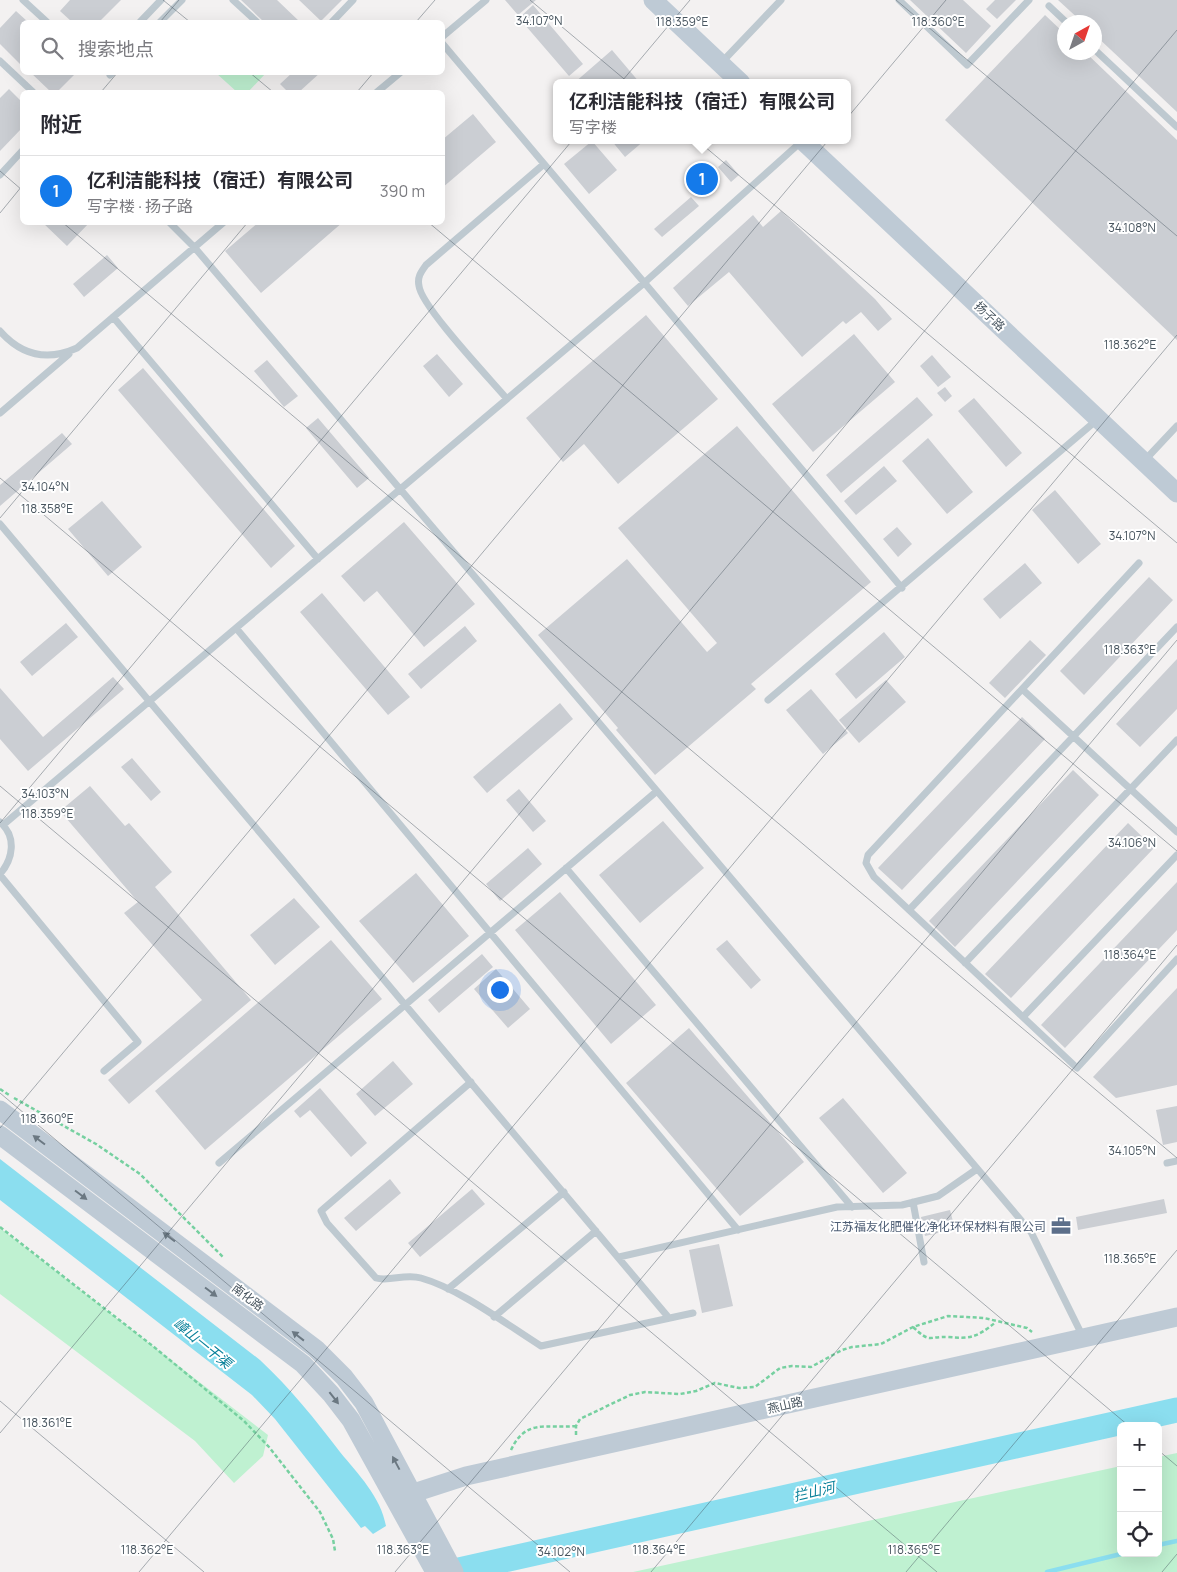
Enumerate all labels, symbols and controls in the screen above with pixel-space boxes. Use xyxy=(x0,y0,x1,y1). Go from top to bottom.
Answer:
text: 34.107°N xyxy=(516,12,562,29)
text: 118.359°E xyxy=(656,13,708,30)
text: 118.360°E xyxy=(911,13,965,30)
north arrow xyxy=(1057,15,1102,60)
search box xyxy=(20,20,445,75)
icon: search xyxy=(38,34,66,62)
text: 搜索地点 xyxy=(78,36,154,62)
popup xyxy=(553,79,851,144)
text: 亿利洁能科技（宿迁）有限公司 xyxy=(569,88,835,114)
text: 附近 xyxy=(40,110,82,138)
text: 写字楼 xyxy=(569,116,617,138)
pin: 1 xyxy=(686,160,718,198)
text: 亿利洁能科技（宿迁）有限公司 xyxy=(87,167,353,193)
text: 1 xyxy=(52,180,60,202)
text: 390 m xyxy=(380,180,425,202)
text: 写字楼 · 扬子路 xyxy=(87,195,193,217)
text: 34.108°N xyxy=(1108,219,1156,236)
street label: 扬子路 xyxy=(971,298,1009,334)
text: 118.362°E xyxy=(1104,336,1156,353)
text: 34.104°N xyxy=(21,478,69,495)
text: 118.358°E xyxy=(21,500,73,517)
text: 34.107°N xyxy=(1109,527,1155,544)
text: 118.363°E xyxy=(1104,641,1156,658)
text: 34.103°N xyxy=(21,785,69,802)
text: 118.359°E xyxy=(21,805,73,822)
text: 34.106°N xyxy=(1108,834,1156,851)
text: 118.364°E xyxy=(1104,946,1157,963)
your location xyxy=(487,977,513,1003)
text: 118.360°E xyxy=(20,1110,74,1127)
one-way arrow xyxy=(33,1134,46,1145)
text: 34.105°N xyxy=(1108,1142,1156,1159)
one-way arrow xyxy=(74,1190,88,1200)
office icon: 江苏福友化肥催化净化环保材料有限公司 xyxy=(1050,1215,1072,1237)
place label: 江苏福友化肥催化净化环保材料有限公司 xyxy=(830,1218,1046,1235)
one-way arrow xyxy=(163,1232,176,1243)
text: 118.365°E xyxy=(1104,1250,1156,1267)
street label: 南化路 xyxy=(229,1279,267,1315)
one-way arrow xyxy=(204,1287,217,1298)
water label: 嶂山一干渠 xyxy=(170,1314,238,1374)
one-way arrow xyxy=(292,1330,305,1341)
one-way arrow xyxy=(329,1391,339,1405)
street label: 燕山路 xyxy=(766,1393,804,1417)
text: 118.361°E xyxy=(22,1414,72,1431)
map controls xyxy=(1117,1422,1162,1557)
button: + xyxy=(1117,1422,1162,1467)
one-way arrow xyxy=(392,1456,400,1470)
button: − xyxy=(1117,1467,1162,1512)
water label: 拦山河 xyxy=(791,1476,840,1505)
button: locate xyxy=(1117,1512,1162,1557)
text: 118.362°E xyxy=(121,1541,173,1558)
text: 118.363°E xyxy=(377,1541,429,1558)
text: 118.364°E xyxy=(633,1541,686,1558)
text: 118.365°E xyxy=(888,1541,940,1558)
text: 34.102°N xyxy=(537,1543,585,1560)

